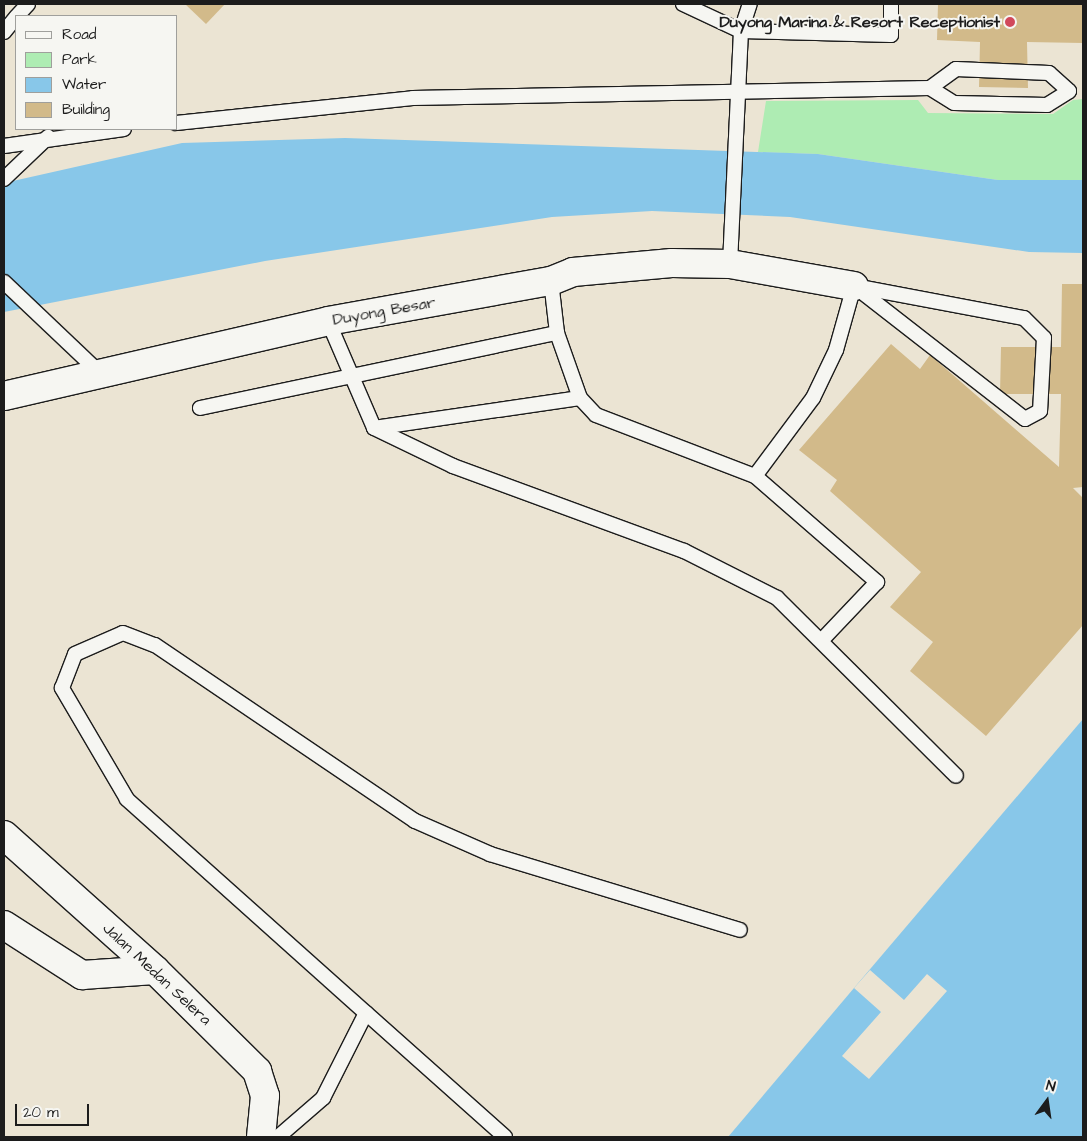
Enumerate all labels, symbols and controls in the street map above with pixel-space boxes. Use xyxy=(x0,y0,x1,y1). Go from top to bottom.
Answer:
place label: Duyong Marina & Resort Receptionist xyxy=(719,12,1000,32)
legend xyxy=(15,15,178,130)
marker: Duyong Marina & Resort Receptionist xyxy=(1004,16,1016,28)
text: Road xyxy=(62,24,96,45)
text: Park xyxy=(62,49,97,70)
text: Water xyxy=(62,74,106,95)
text: Building xyxy=(62,99,110,120)
street label: Duyong Besar xyxy=(331,293,437,329)
street label: Jalan Medan Selera xyxy=(99,919,215,1029)
north arrow xyxy=(1022,1076,1072,1126)
text: N xyxy=(1044,1076,1057,1097)
scale bar xyxy=(18,1094,91,1126)
text: 20 m xyxy=(23,1102,59,1123)

